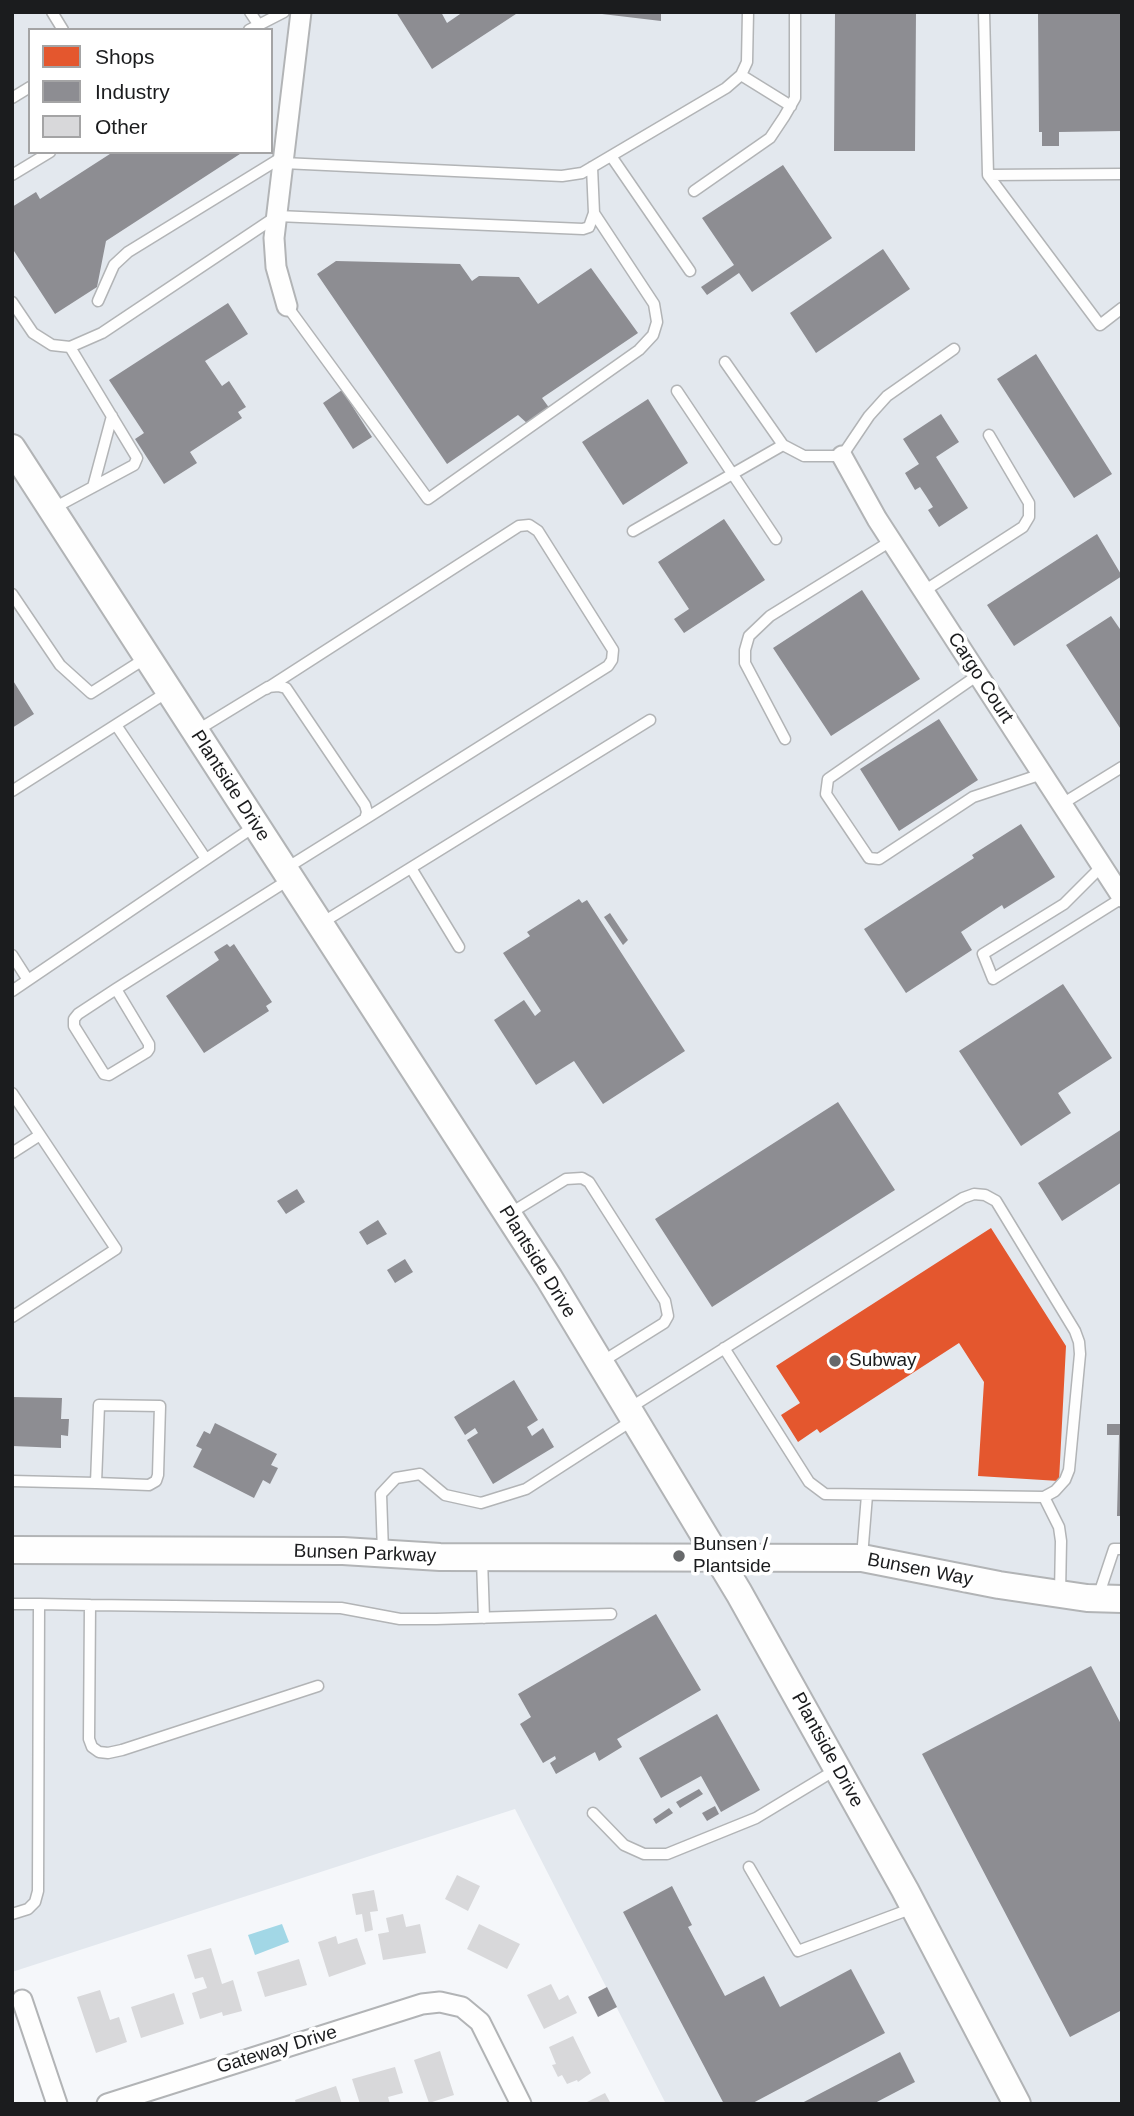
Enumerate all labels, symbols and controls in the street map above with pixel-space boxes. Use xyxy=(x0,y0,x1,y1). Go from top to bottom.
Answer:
legend xyxy=(28,28,273,154)
text: Shops xyxy=(95,45,155,68)
text: Industry xyxy=(95,80,170,103)
text: Other xyxy=(95,115,148,138)
street label: Cargo Court xyxy=(942,628,1018,728)
street label: Plantside Drive xyxy=(186,726,274,846)
street label: Plantside Drive xyxy=(493,1202,581,1322)
place label: Subway xyxy=(849,1350,917,1372)
marker: Subway xyxy=(827,1353,843,1369)
place label: Bunsen / Plantside xyxy=(693,1534,771,1578)
street label: Bunsen Parkway xyxy=(293,1540,437,1568)
marker: Bunsen / Plantside xyxy=(671,1548,687,1564)
street label: Bunsen Way xyxy=(865,1549,975,1591)
street label: Plantside Drive xyxy=(786,1689,868,1811)
street label: Gateway Drive xyxy=(214,2021,340,2079)

